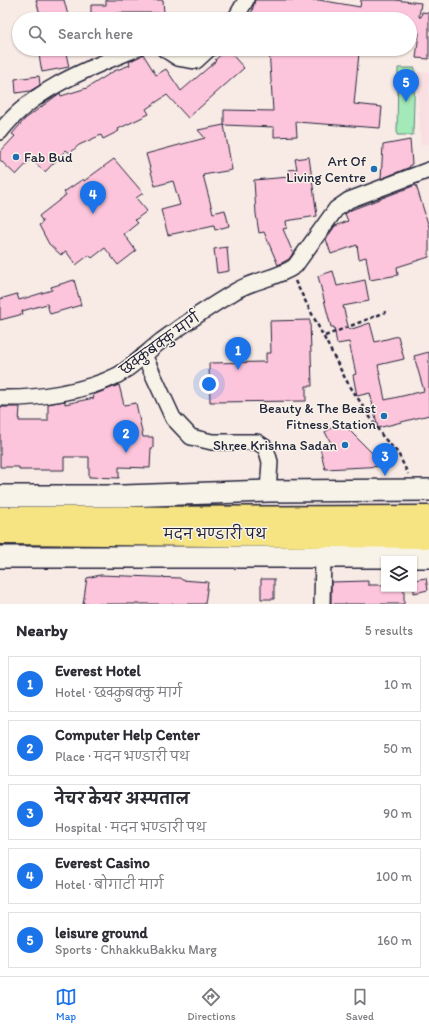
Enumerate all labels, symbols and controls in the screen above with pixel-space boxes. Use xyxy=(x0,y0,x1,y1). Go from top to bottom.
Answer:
search box xyxy=(12,12,417,56)
icon: search xyxy=(26,23,48,45)
text: Search here xyxy=(58,25,133,43)
pin: 5 xyxy=(393,69,419,102)
place label: Fab Bud xyxy=(24,149,73,166)
marker: Fab Bud xyxy=(11,152,21,162)
place label: Art Of Living Centre xyxy=(286,153,367,186)
marker: Art Of Living Centre xyxy=(369,164,379,174)
pin: 4 xyxy=(80,181,106,214)
street label: छक्कुबक्कु मार्ग xyxy=(114,306,205,380)
pin: 1 xyxy=(225,337,251,370)
your location xyxy=(199,374,219,394)
place label: Beauty & The Beast Fitness Station xyxy=(259,400,376,433)
marker: Beauty & The Beast Fitness Station xyxy=(379,411,389,421)
pin: 2 xyxy=(113,420,139,453)
place label: Shree Krishna Sadan xyxy=(213,437,338,454)
marker: Shree Krishna Sadan xyxy=(340,440,350,450)
pin: 3 xyxy=(372,443,398,476)
street label: मदन भण्डारी पथ xyxy=(162,523,267,543)
map controls xyxy=(381,556,417,592)
button: layers xyxy=(381,556,417,592)
text: Nearby xyxy=(16,620,68,640)
text: 5 results xyxy=(365,623,413,638)
text: Everest Hotel xyxy=(55,662,141,680)
text: 1 xyxy=(27,677,33,692)
text: 10 m xyxy=(384,677,412,692)
text: Hotel · छक्कुबक्कु मार्ग xyxy=(55,685,182,700)
text: Computer Help Center xyxy=(55,726,200,744)
text: 2 xyxy=(27,741,33,756)
text: 50 m xyxy=(383,741,412,756)
text: Place · मदन भण्डारी पथ xyxy=(55,749,190,764)
text: नेचर केयर अस्पताल xyxy=(55,790,189,808)
text: 3 xyxy=(26,806,34,821)
text: 90 m xyxy=(383,806,412,821)
text: Hospital · मदन भण्डारी पथ xyxy=(55,820,206,835)
text: Everest Casino xyxy=(55,854,150,872)
text: 4 xyxy=(26,869,34,884)
text: 100 m xyxy=(376,869,412,884)
text: Hotel · बोगाटी मार्ग xyxy=(55,877,164,892)
text: leisure ground xyxy=(55,924,148,942)
text: 5 xyxy=(27,933,33,948)
text: 160 m xyxy=(377,933,412,948)
text: Sports · ChhakkuBakku Marg xyxy=(55,942,217,957)
tab: Map xyxy=(55,986,77,1023)
tab: Directions xyxy=(187,986,236,1023)
tab: Saved xyxy=(346,986,374,1023)

